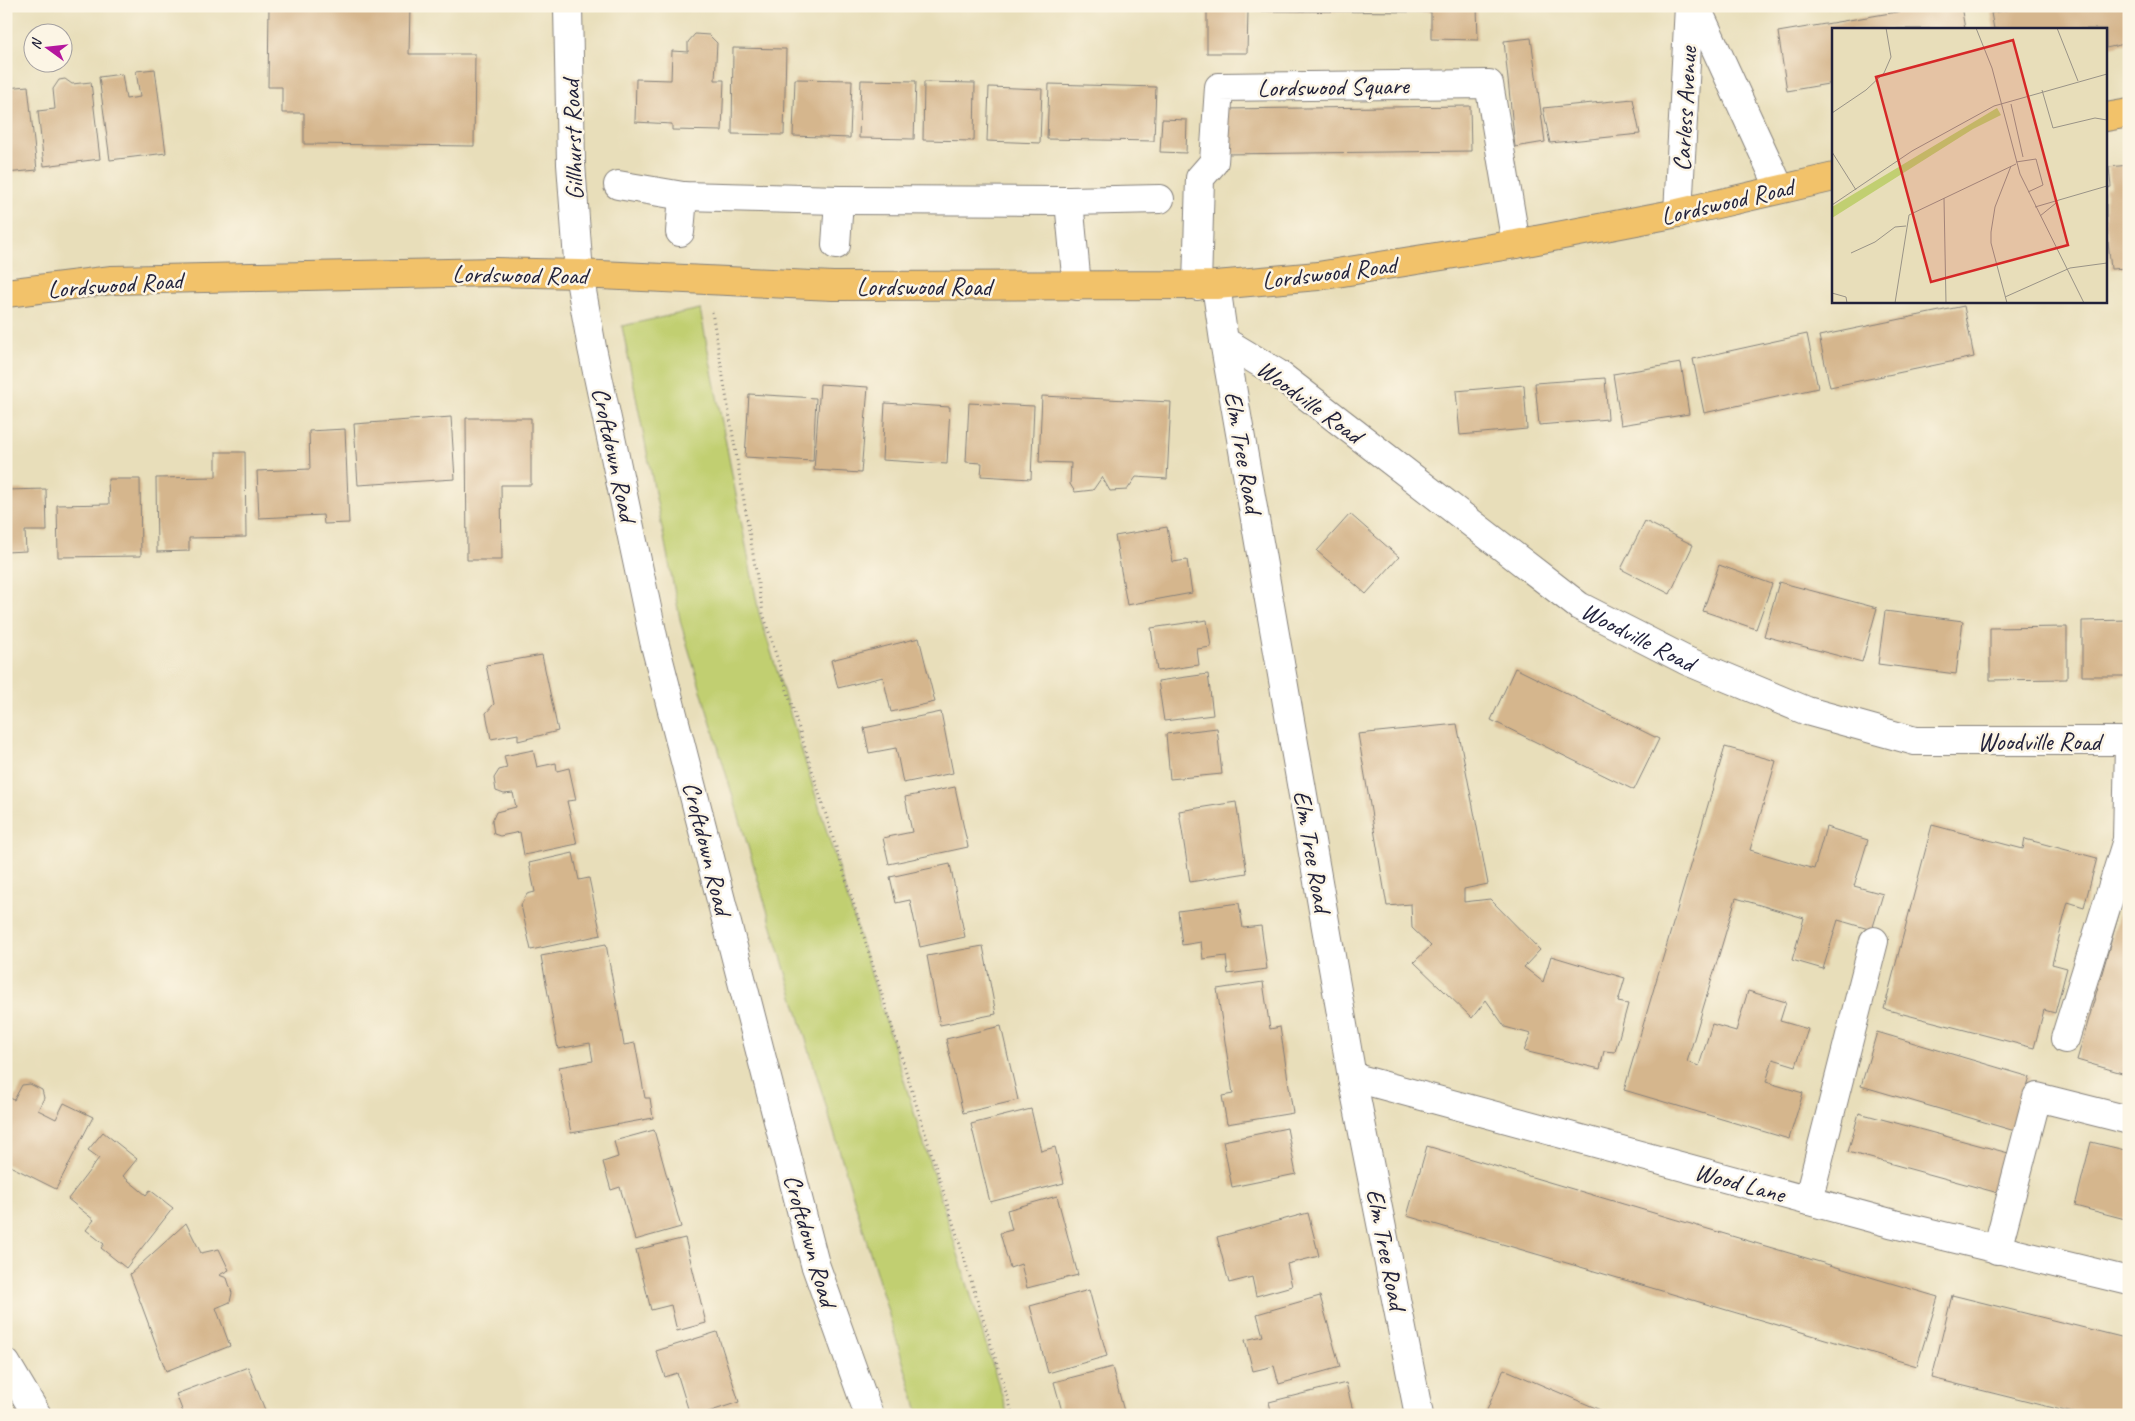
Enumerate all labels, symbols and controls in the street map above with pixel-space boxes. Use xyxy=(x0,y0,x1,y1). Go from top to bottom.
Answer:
north arrow xyxy=(22,22,72,72)
inset map xyxy=(1832,28,2108,302)
text: N xyxy=(27,36,46,51)
street label: Carless Avenue xyxy=(1666,44,1704,172)
street label: Lordswood Square xyxy=(1257,70,1411,104)
street label: Gillhurst Road xyxy=(555,75,591,201)
street label: Lordswood Road xyxy=(1658,170,1800,233)
street label: Lordswood Road xyxy=(1260,248,1401,297)
street label: Lordswood Road xyxy=(452,258,591,292)
street label: Lordswood Road xyxy=(47,264,187,306)
street label: Lordswood Road xyxy=(856,271,995,303)
street label: Woodville Road xyxy=(1250,353,1372,453)
street label: Croftdown Road xyxy=(584,384,645,528)
street label: Elm Tree Road xyxy=(1217,389,1270,519)
street label: Woodville Road xyxy=(1576,595,1703,681)
street label: Woodville Road xyxy=(1977,726,2105,758)
street label: Croftdown Road xyxy=(675,778,740,922)
street label: Elm Tree Road xyxy=(1286,788,1339,918)
street label: Wood Lane xyxy=(1691,1156,1790,1211)
street label: Croftdown Road xyxy=(776,1171,845,1314)
street label: Elm Tree Road xyxy=(1359,1186,1414,1316)

